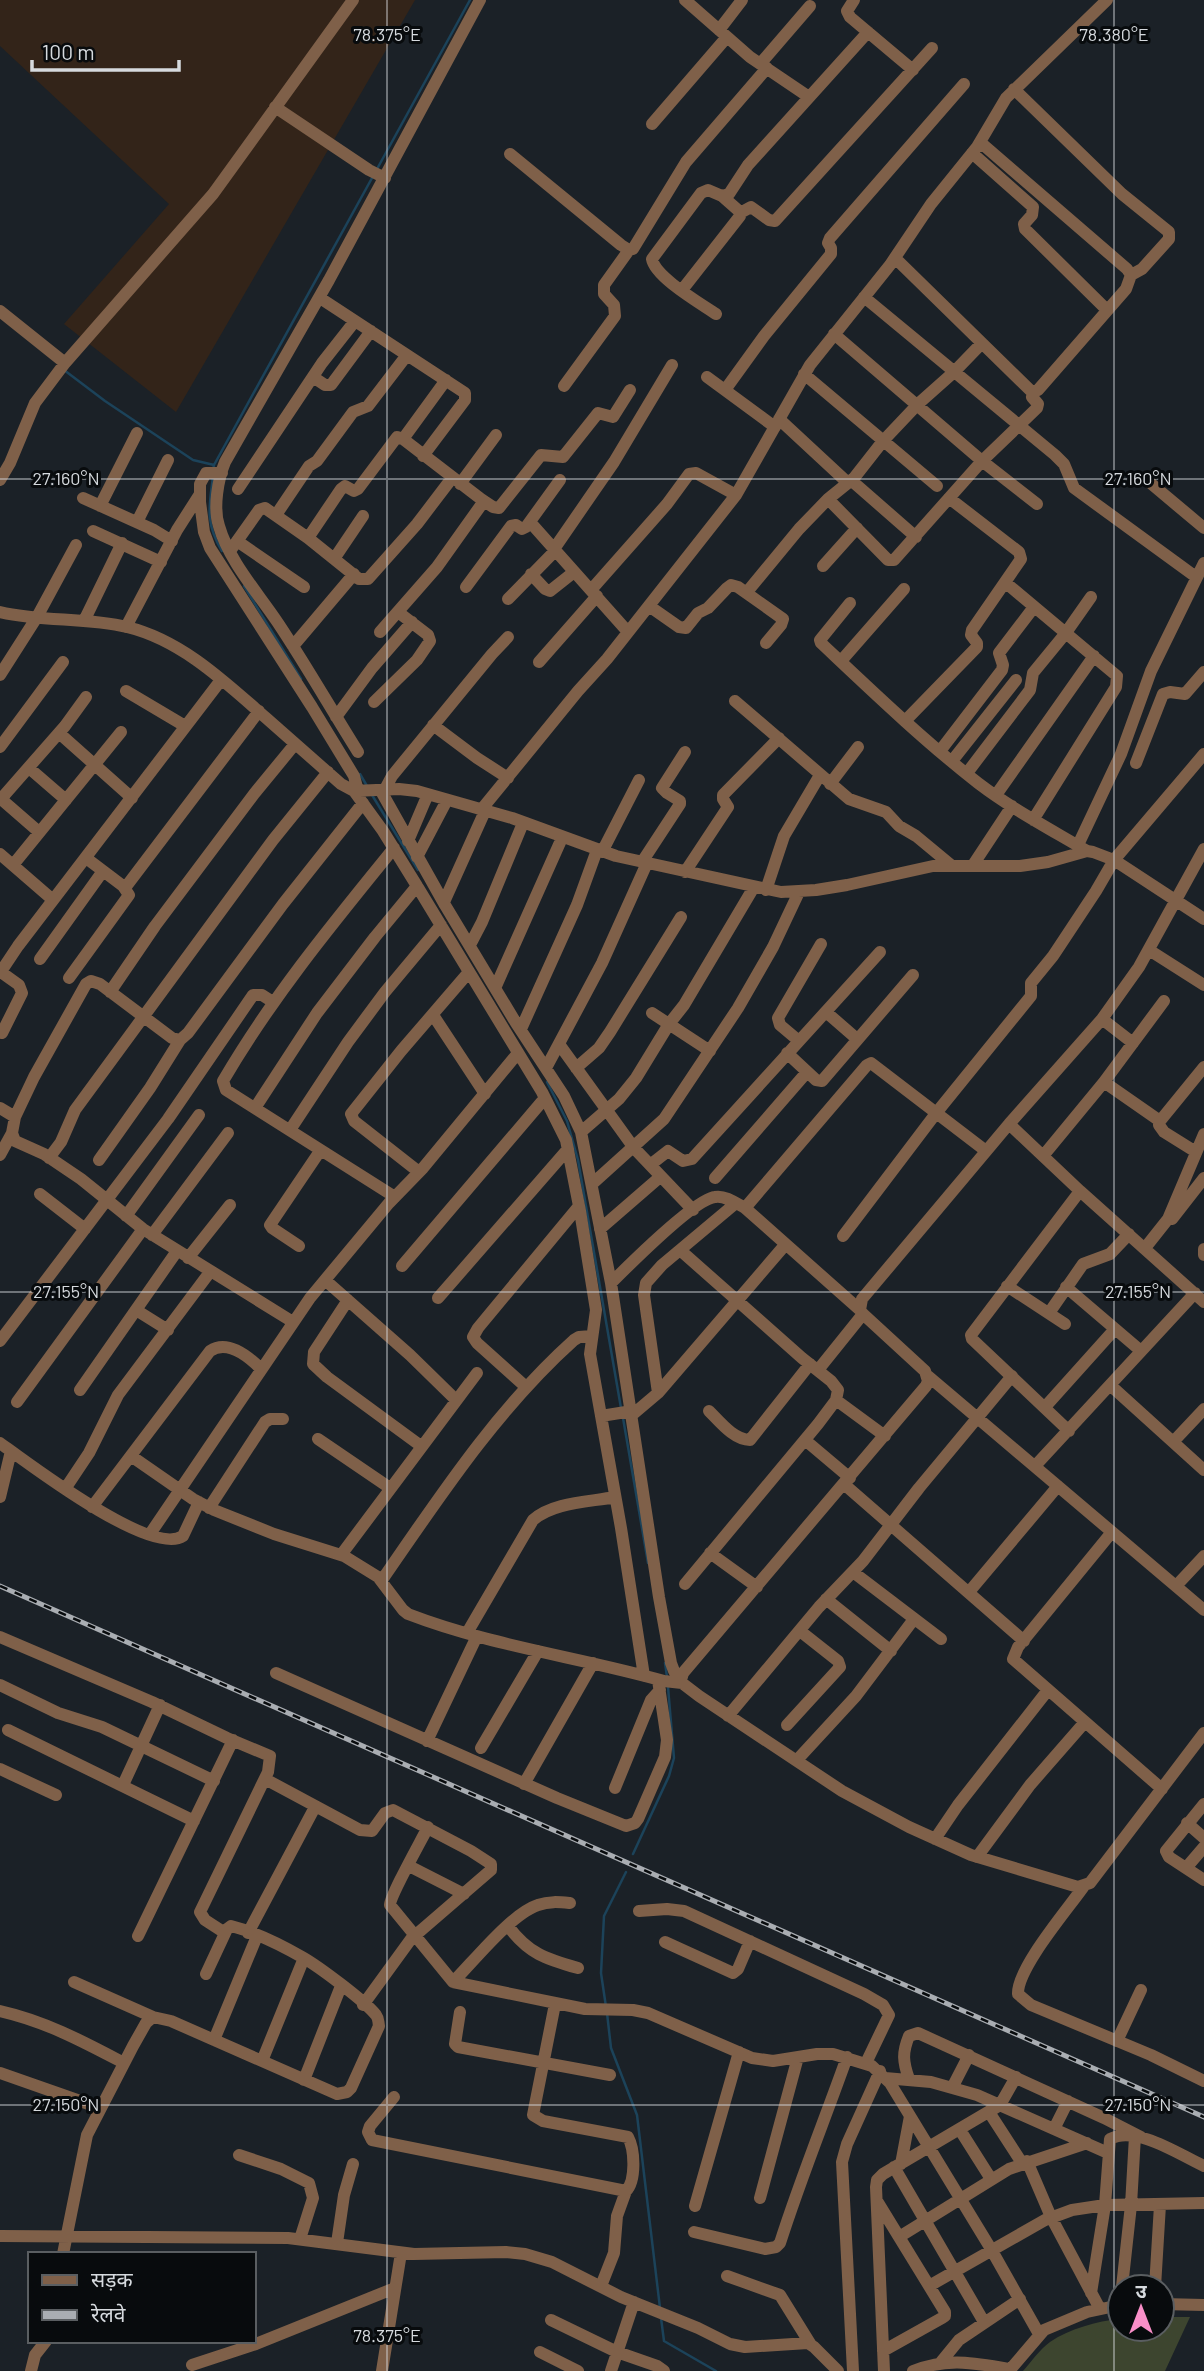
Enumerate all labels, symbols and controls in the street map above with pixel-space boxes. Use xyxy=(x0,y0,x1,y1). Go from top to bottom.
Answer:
text: 78.375°E xyxy=(353,23,421,45)
text: 78.380°E xyxy=(1079,23,1149,45)
scale bar xyxy=(32,28,178,72)
text: 100 m xyxy=(42,39,95,64)
text: 27.160°N xyxy=(32,467,100,489)
text: 27.160°N xyxy=(1104,467,1172,489)
text: 27.155°N xyxy=(33,1280,99,1302)
text: 27.155°N xyxy=(1105,1280,1171,1302)
text: 27.150°N xyxy=(32,2093,100,2115)
text: 27.150°N xyxy=(1104,2093,1172,2115)
legend xyxy=(28,2252,256,2343)
text: सड़क xyxy=(91,2266,133,2291)
north arrow xyxy=(1106,2273,1176,2343)
text: उ xyxy=(1135,2279,1147,2302)
text: रेलवे xyxy=(90,2301,126,2326)
text: 78.375°E xyxy=(353,2324,421,2346)

